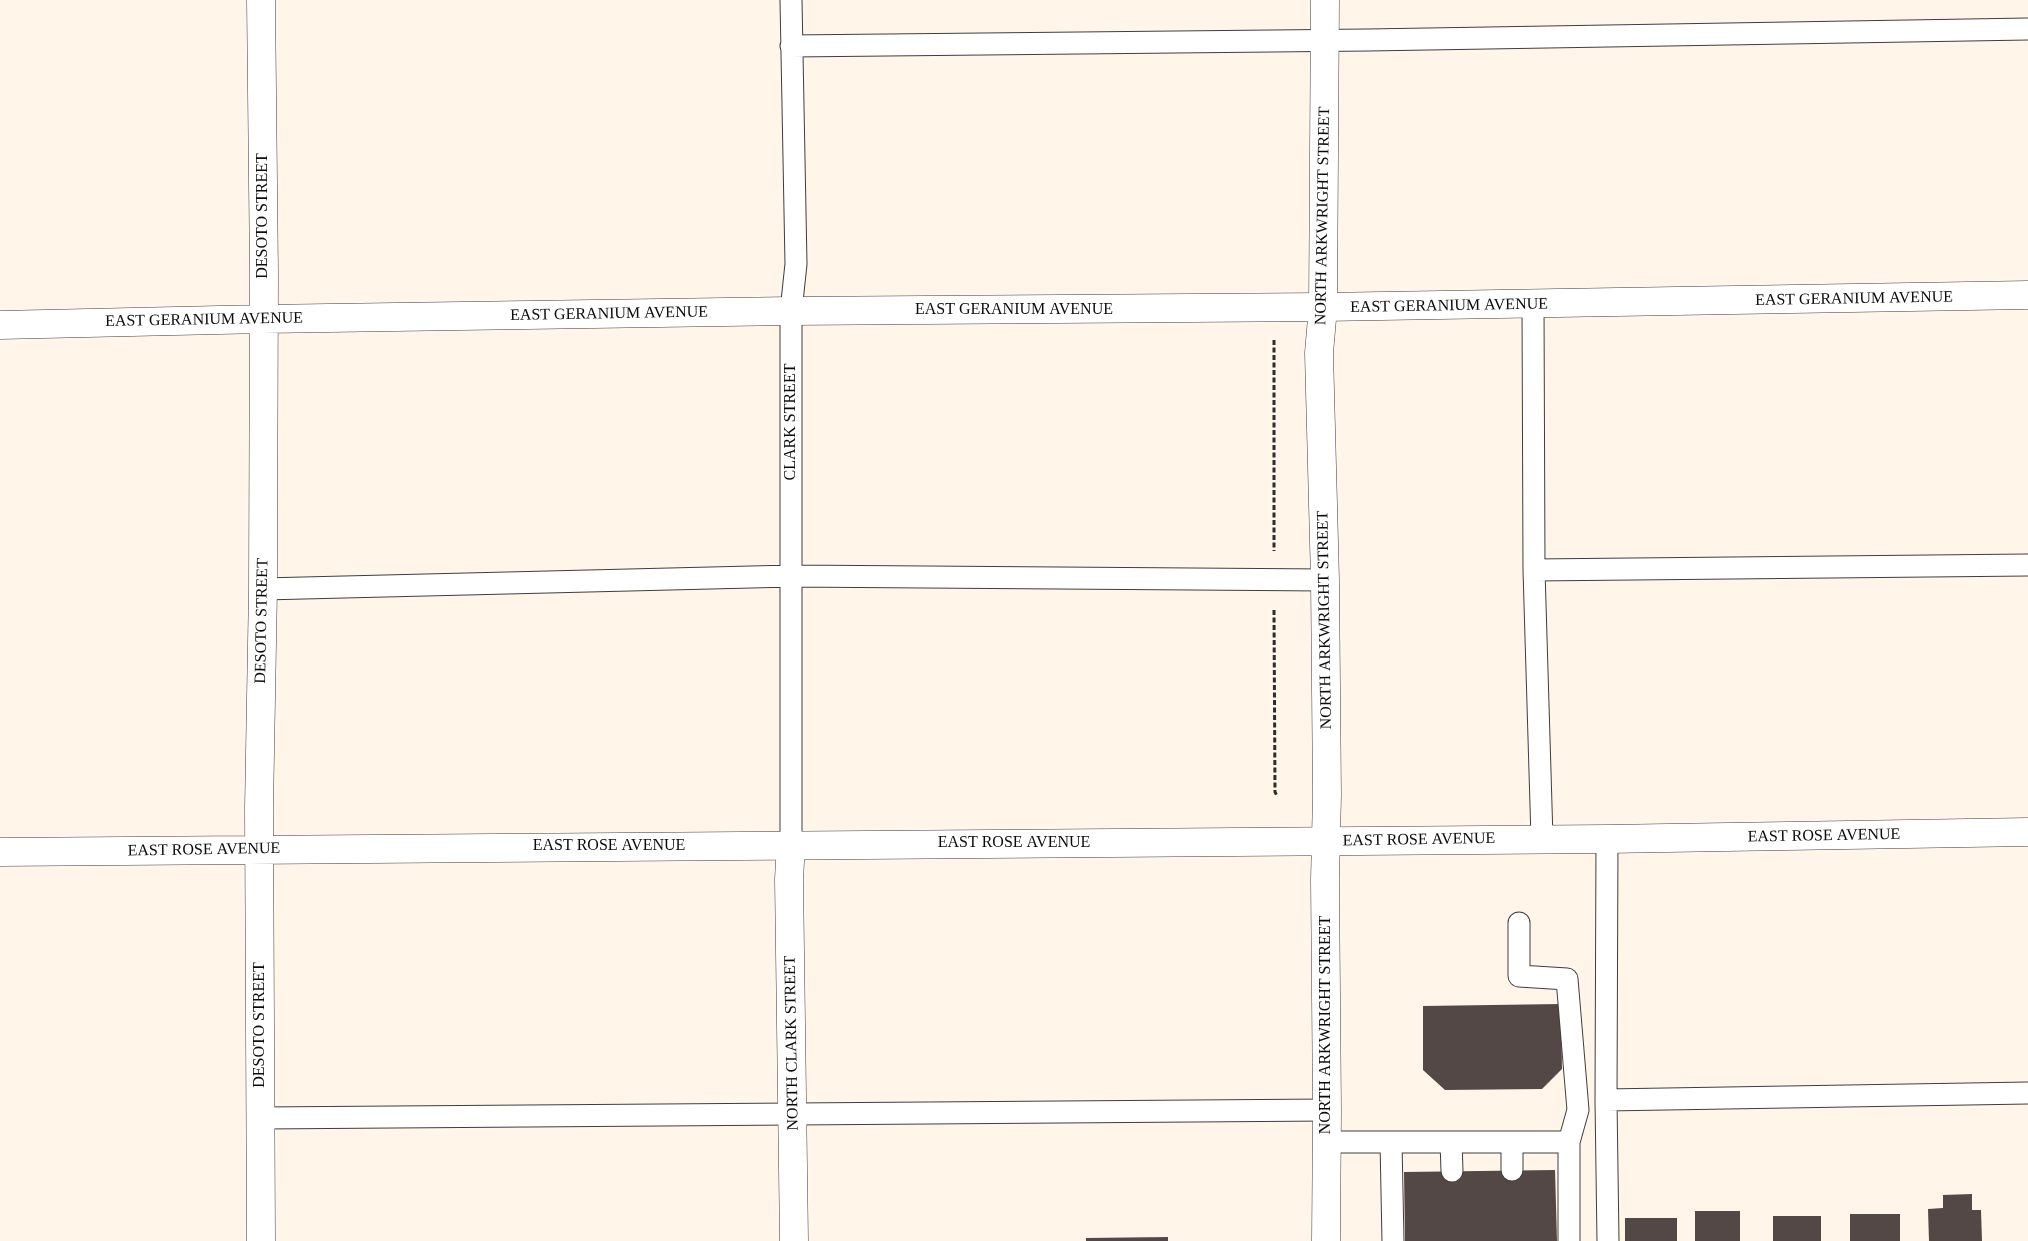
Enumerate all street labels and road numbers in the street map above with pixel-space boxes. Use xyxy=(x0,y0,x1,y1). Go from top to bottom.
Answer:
street label: NORTH ARKWRIGHT STREET xyxy=(1311,107,1335,325)
street label: DESOTO STREET xyxy=(253,153,273,279)
street label: EAST GERANIUM AVENUE xyxy=(1755,288,1953,310)
street label: EAST GERANIUM AVENUE xyxy=(1350,295,1548,317)
street label: EAST GERANIUM AVENUE xyxy=(915,300,1113,320)
street label: EAST GERANIUM AVENUE xyxy=(510,303,708,325)
street label: EAST GERANIUM AVENUE xyxy=(105,309,303,331)
street label: CLARK STREET xyxy=(781,364,801,480)
street label: NORTH ARKWRIGHT STREET xyxy=(1313,511,1337,729)
street label: DESOTO STREET xyxy=(251,558,273,684)
street label: EAST ROSE AVENUE xyxy=(1748,825,1900,847)
street label: EAST ROSE AVENUE xyxy=(1343,829,1495,851)
street label: EAST ROSE AVENUE xyxy=(938,833,1090,853)
street label: EAST ROSE AVENUE xyxy=(533,836,685,856)
street label: EAST ROSE AVENUE xyxy=(128,839,280,861)
street label: NORTH ARKWRIGHT STREET xyxy=(1316,916,1336,1134)
street label: NORTH CLARK STREET xyxy=(781,955,803,1131)
street label: DESOTO STREET xyxy=(250,962,270,1088)

